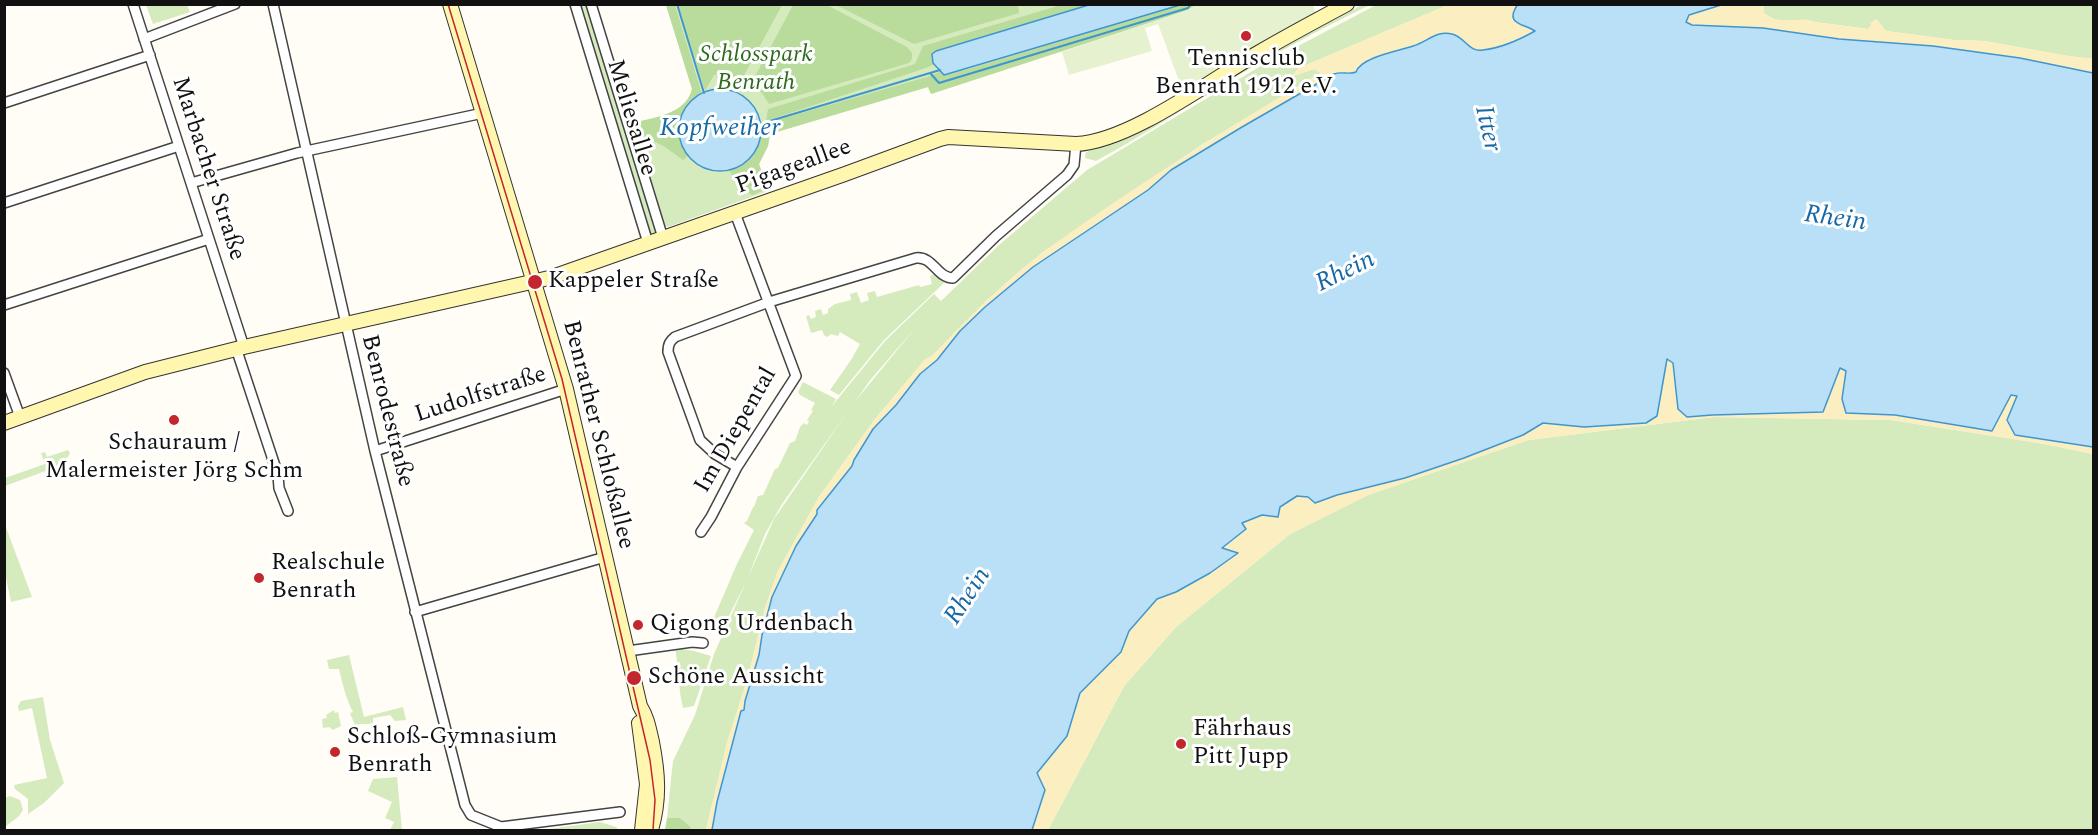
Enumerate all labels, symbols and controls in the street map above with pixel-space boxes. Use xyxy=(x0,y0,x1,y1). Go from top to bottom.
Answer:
marker: Tennisclub Benrath 1912 e.V. xyxy=(1239,29,1253,43)
park label: Schlosspark Benrath xyxy=(699,42,813,98)
place label: Tennisclub Benrath 1912 e.V. xyxy=(1155,46,1337,102)
street label: Meliesallee xyxy=(599,56,661,180)
street label: Marbacher Straße xyxy=(164,73,250,265)
water label: Itter xyxy=(1466,103,1506,155)
water label: Kopfweiher xyxy=(660,114,780,146)
street label: Pigageallee xyxy=(732,134,856,202)
water label: Rhein xyxy=(1802,200,1868,240)
water label: Rhein xyxy=(1311,245,1381,301)
place label: Kappeler Straße xyxy=(548,268,719,296)
marker: Kappeler Straße xyxy=(526,273,544,291)
street label: Benrather Schloßallee xyxy=(555,318,639,552)
street label: Benrodestraße xyxy=(353,332,419,490)
street label: Ludolfstraße xyxy=(412,361,550,431)
street label: Im Diepental xyxy=(689,363,785,499)
marker: Schauraum / Malermeister Jörg Schm xyxy=(167,413,181,427)
place label: Schauraum / Malermeister Jörg Schm xyxy=(45,430,303,486)
place label: Realschule Benrath xyxy=(271,550,385,606)
water label: Rhein xyxy=(939,562,999,632)
marker: Realschule Benrath xyxy=(252,571,266,585)
place label: Qigong Urdenbach xyxy=(650,611,854,639)
marker: Qigong Urdenbach xyxy=(631,618,645,632)
place label: Schöne Aussicht xyxy=(648,664,824,692)
marker: Schöne Aussicht xyxy=(625,669,643,687)
place label: Fährhaus Pitt Jupp xyxy=(1193,716,1292,772)
place label: Schloß-Gymnasium Benrath xyxy=(347,724,557,780)
marker: Fährhaus Pitt Jupp xyxy=(1174,737,1188,751)
marker: Schloß-Gymnasium Benrath xyxy=(328,745,342,759)

